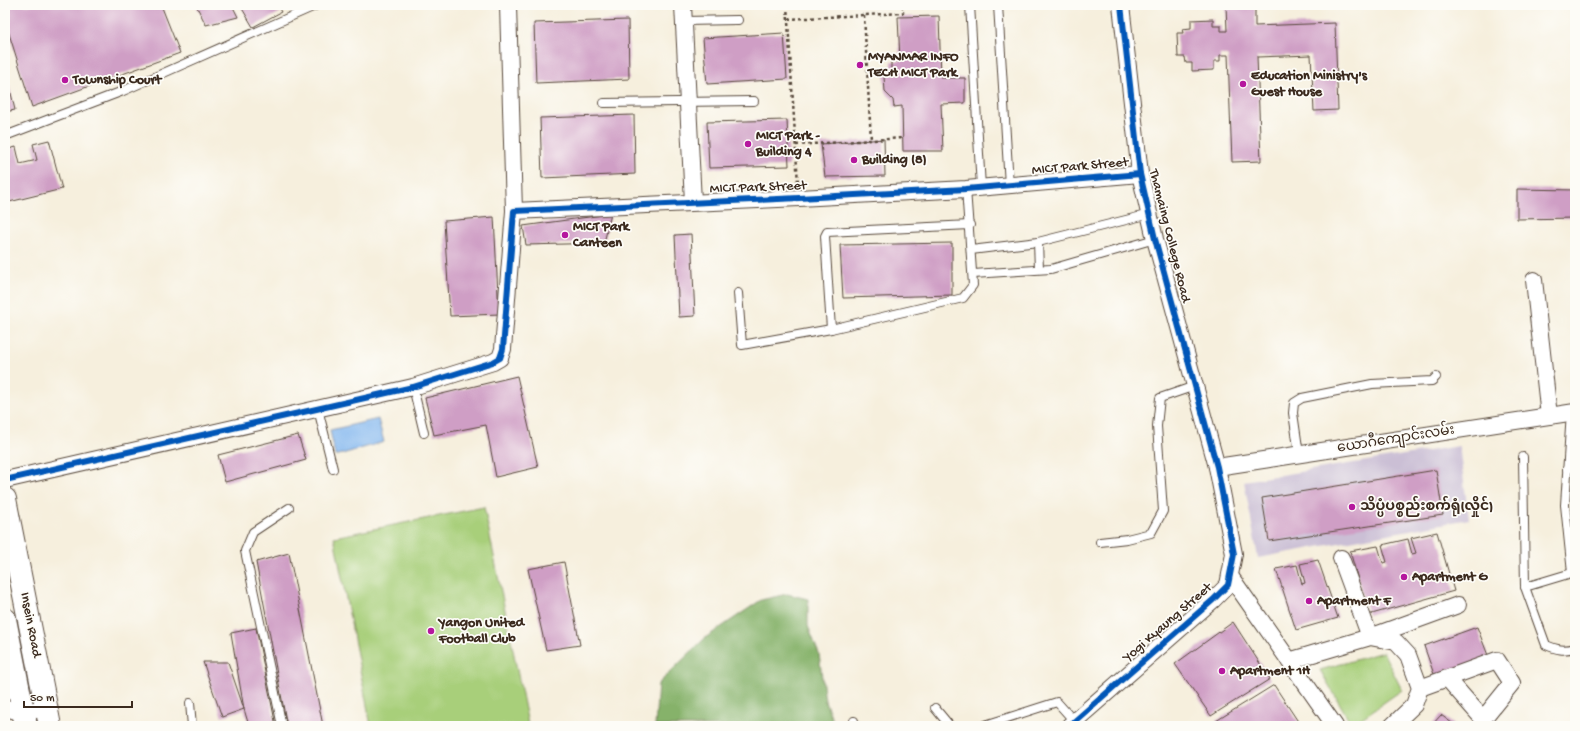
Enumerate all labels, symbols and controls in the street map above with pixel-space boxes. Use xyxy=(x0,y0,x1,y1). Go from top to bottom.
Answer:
place label: MYANMAR INFO TECH MICT Park xyxy=(867,49,959,82)
marker: MYANMAR INFO TECH MICT Park xyxy=(855,60,865,70)
place label: Education Ministry's Guest House xyxy=(1251,68,1368,101)
place label: Township Court xyxy=(72,72,162,89)
marker: Township Court xyxy=(60,75,70,85)
marker: Education Ministry's Guest House xyxy=(1238,79,1248,89)
place label: MICT Park - Building 4 xyxy=(755,128,820,161)
marker: MICT Park - Building 4 xyxy=(743,139,753,149)
place label: Building (8) xyxy=(861,152,927,169)
street label: MICT Park Street xyxy=(1031,154,1130,180)
marker: Building (8) xyxy=(849,155,859,165)
street label: Thamaing College Road xyxy=(1144,167,1194,306)
street label: MICT Park Street xyxy=(709,178,808,198)
place label: MICT Park Canteen xyxy=(572,219,631,252)
marker: MICT Park Canteen xyxy=(560,230,570,240)
street label: ယောဂီကျောင်းလမ်း xyxy=(1336,418,1456,459)
place label: သိပ္ပံပစ္စည်းစက်ရုံ(လှိုင်) xyxy=(1360,495,1493,517)
marker: သိပ္ပံပစ္စည်းစက်ရုံ(လှိုင်) xyxy=(1347,502,1357,512)
place label: Apartment G xyxy=(1411,569,1488,586)
marker: Apartment G xyxy=(1399,572,1409,582)
street label: Yogi Kyaung Street xyxy=(1119,579,1217,668)
street label: Insein Road xyxy=(15,591,45,661)
place label: Apartment F xyxy=(1316,593,1392,610)
marker: Apartment F xyxy=(1304,596,1314,606)
place label: Yangon United Football Club xyxy=(437,615,526,648)
marker: Yangon United Football Club xyxy=(426,626,436,636)
place label: Apartment 1H xyxy=(1229,663,1311,680)
marker: Apartment 1H xyxy=(1217,666,1227,676)
scale bar xyxy=(24,683,132,709)
text: 50 m xyxy=(30,692,55,706)

